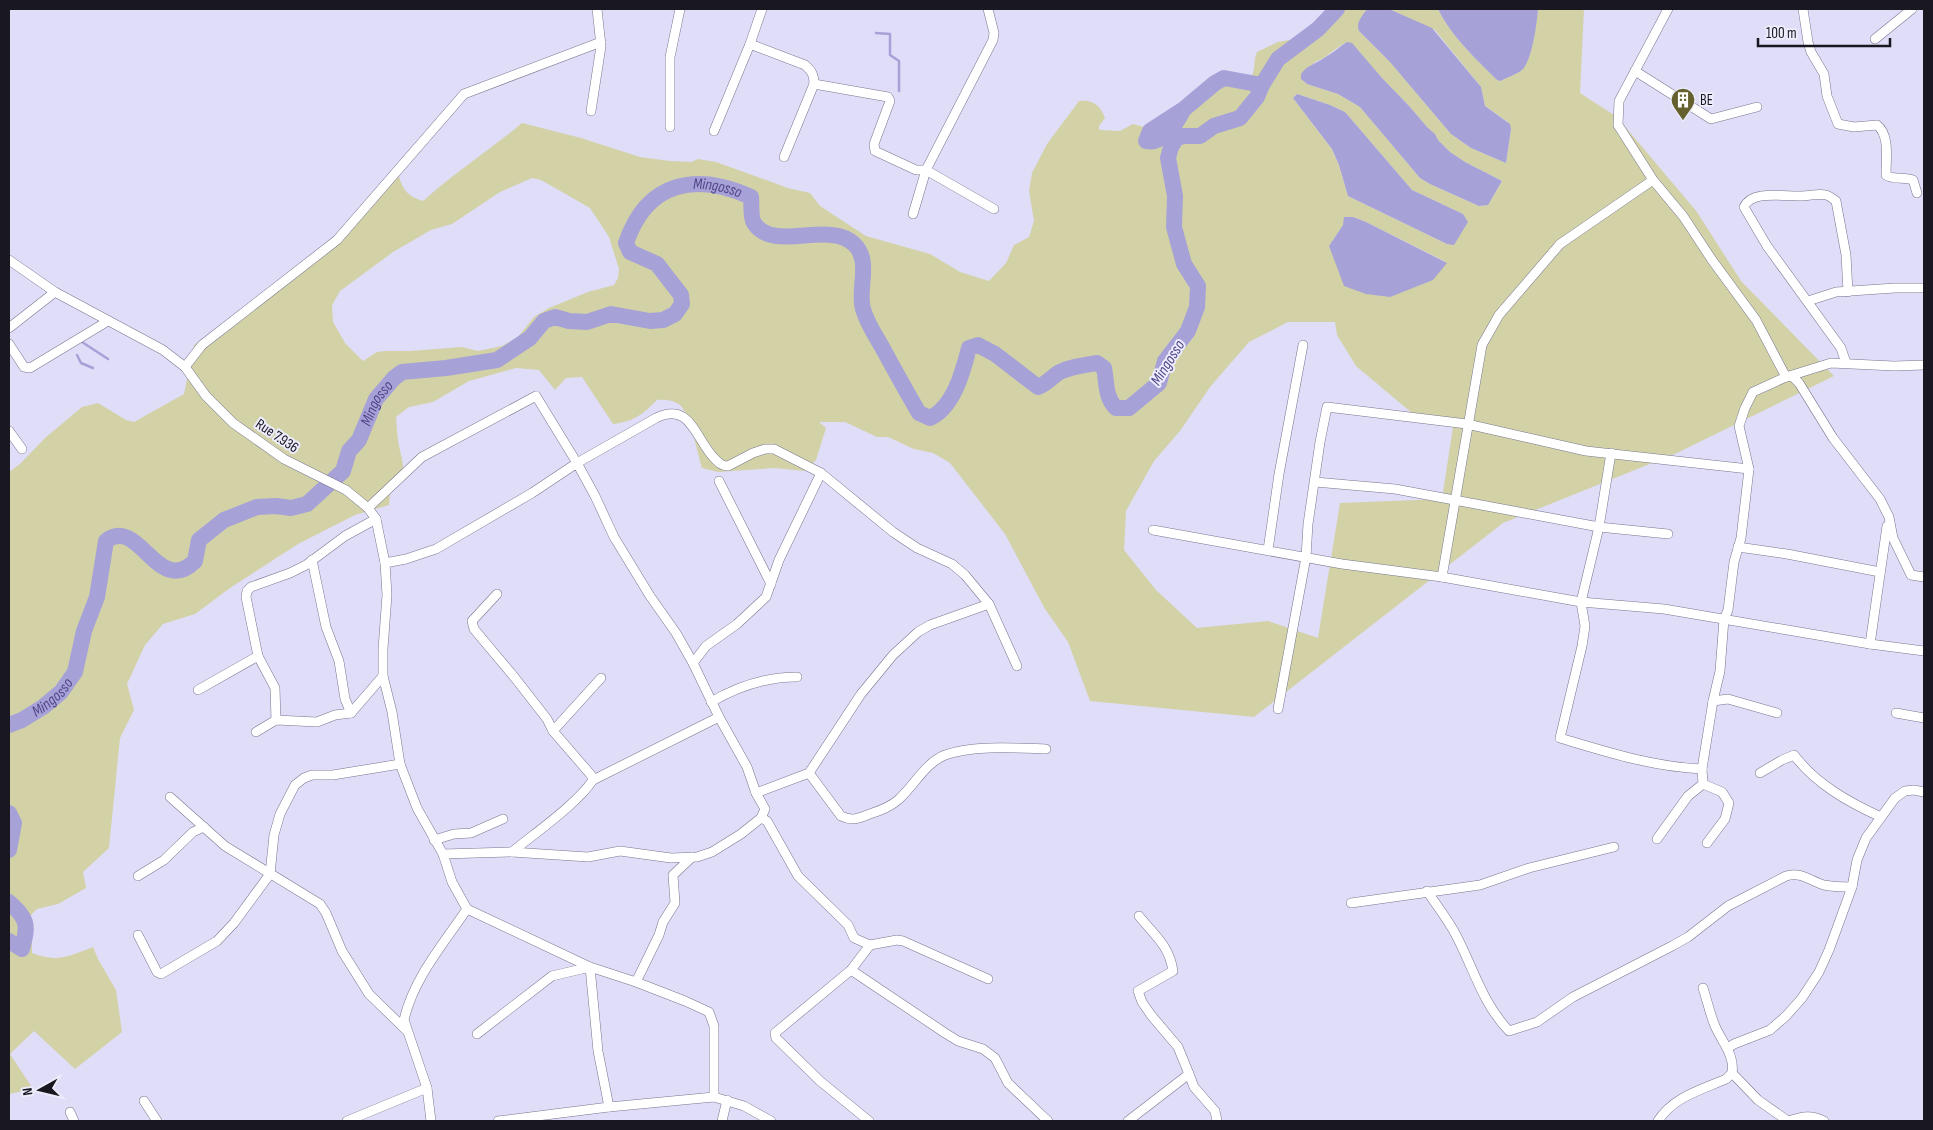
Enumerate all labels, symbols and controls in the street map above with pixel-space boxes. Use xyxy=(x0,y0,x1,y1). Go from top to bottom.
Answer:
scale bar xyxy=(1758,15,1890,47)
text: 100 m xyxy=(1766,24,1797,43)
building icon: BE xyxy=(1670,87,1696,121)
place label: BE xyxy=(1700,91,1713,110)
water label: Mingosso xyxy=(693,174,745,202)
water label: Mingosso xyxy=(1147,337,1189,389)
water label: Mingosso xyxy=(356,376,397,429)
street label: Rue 7.936 xyxy=(252,415,302,457)
water label: Mingosso xyxy=(28,674,78,721)
north arrow xyxy=(15,1065,65,1115)
text: N xyxy=(19,1087,37,1097)

